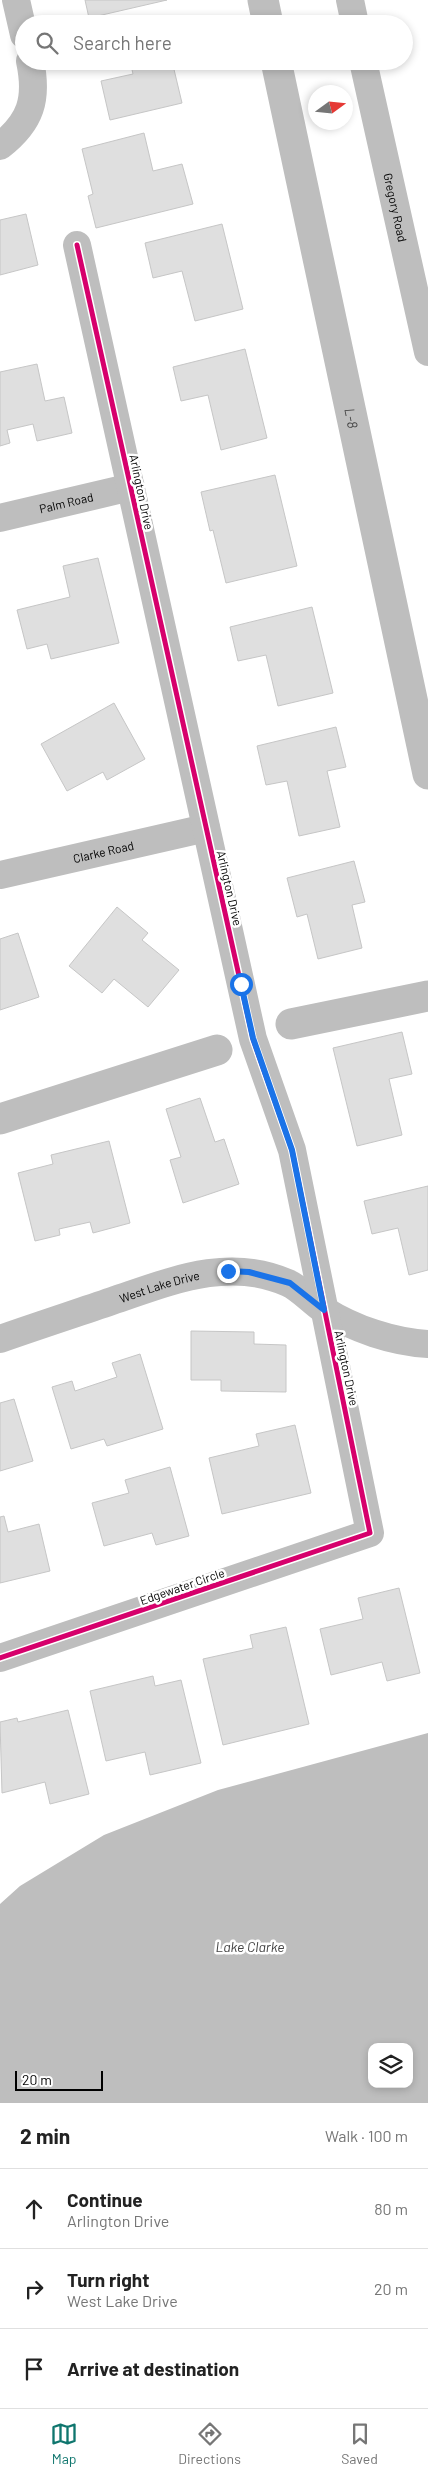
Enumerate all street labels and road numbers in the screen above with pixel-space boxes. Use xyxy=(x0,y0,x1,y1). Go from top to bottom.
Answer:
street label: Gregory Road xyxy=(381,172,410,243)
street label: Arlington Drive xyxy=(127,453,157,531)
street label: Palm Road xyxy=(38,489,94,515)
street label: Clarke Road xyxy=(72,838,135,865)
street label: Arlington Drive xyxy=(215,849,245,927)
street label: West Lake Drive xyxy=(117,1268,201,1305)
street label: Arlington Drive xyxy=(332,1329,362,1407)
street label: Edgewater Circle xyxy=(138,1565,226,1607)

